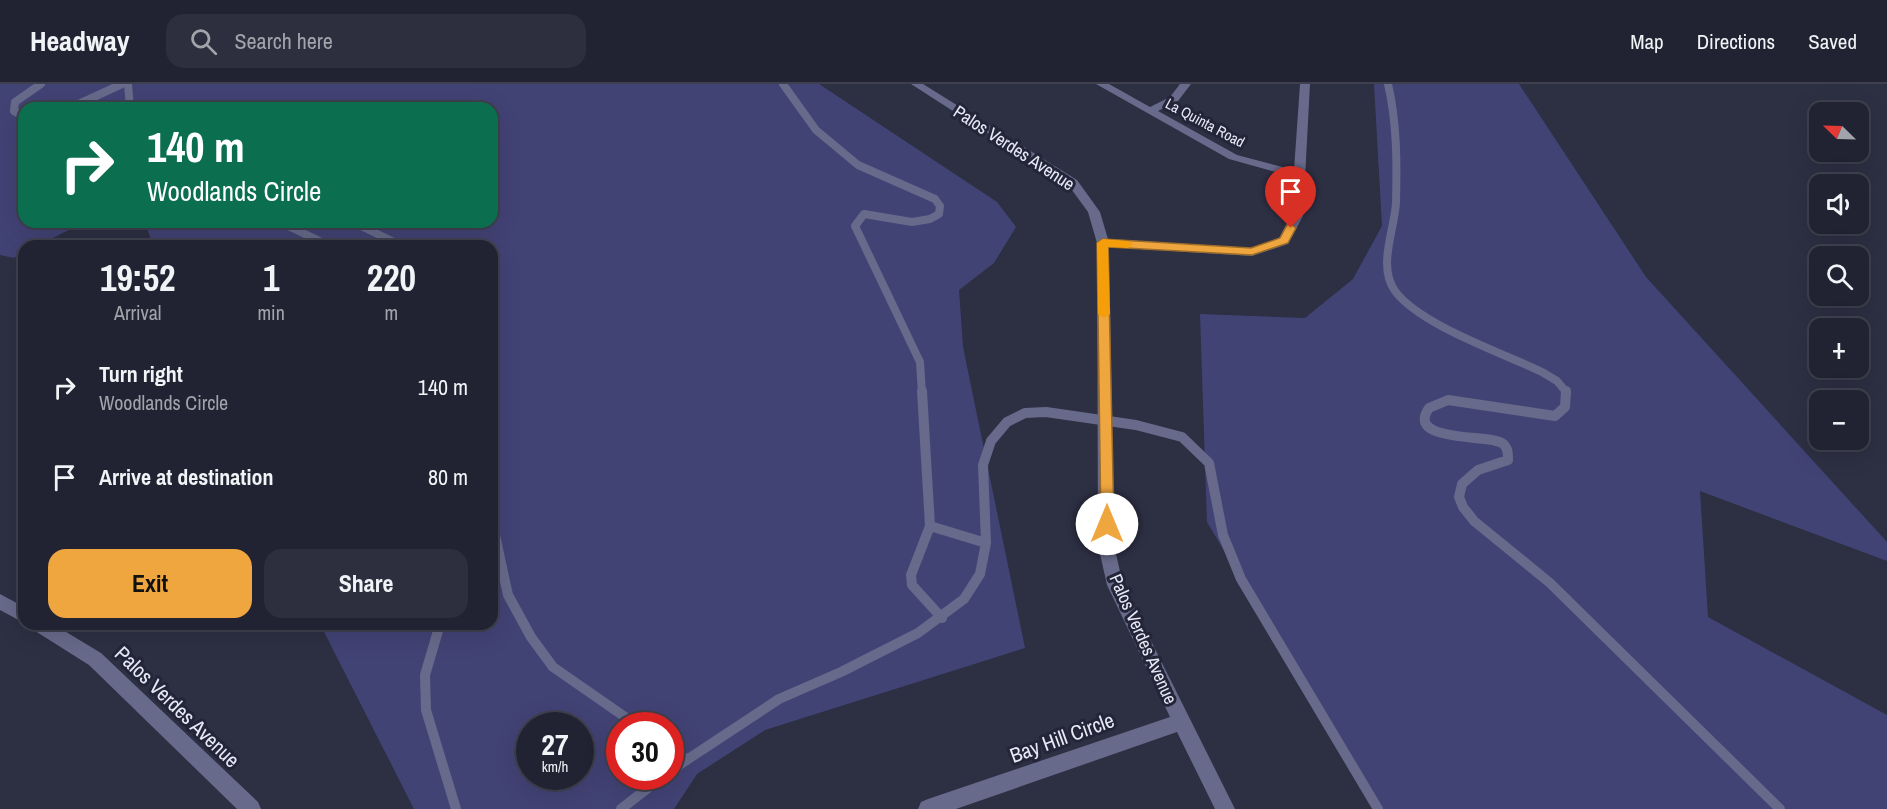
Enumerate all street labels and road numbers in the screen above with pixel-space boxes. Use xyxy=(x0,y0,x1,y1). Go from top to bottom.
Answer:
street label: La Quinta Road xyxy=(1162,93,1249,152)
street label: Palos Verdes Avenue xyxy=(949,99,1080,196)
street label: Palos Verdes Avenue xyxy=(1104,570,1183,708)
street label: Palos Verdes Avenue xyxy=(108,639,246,774)
street label: Bay Hill Circle xyxy=(1006,705,1118,770)

